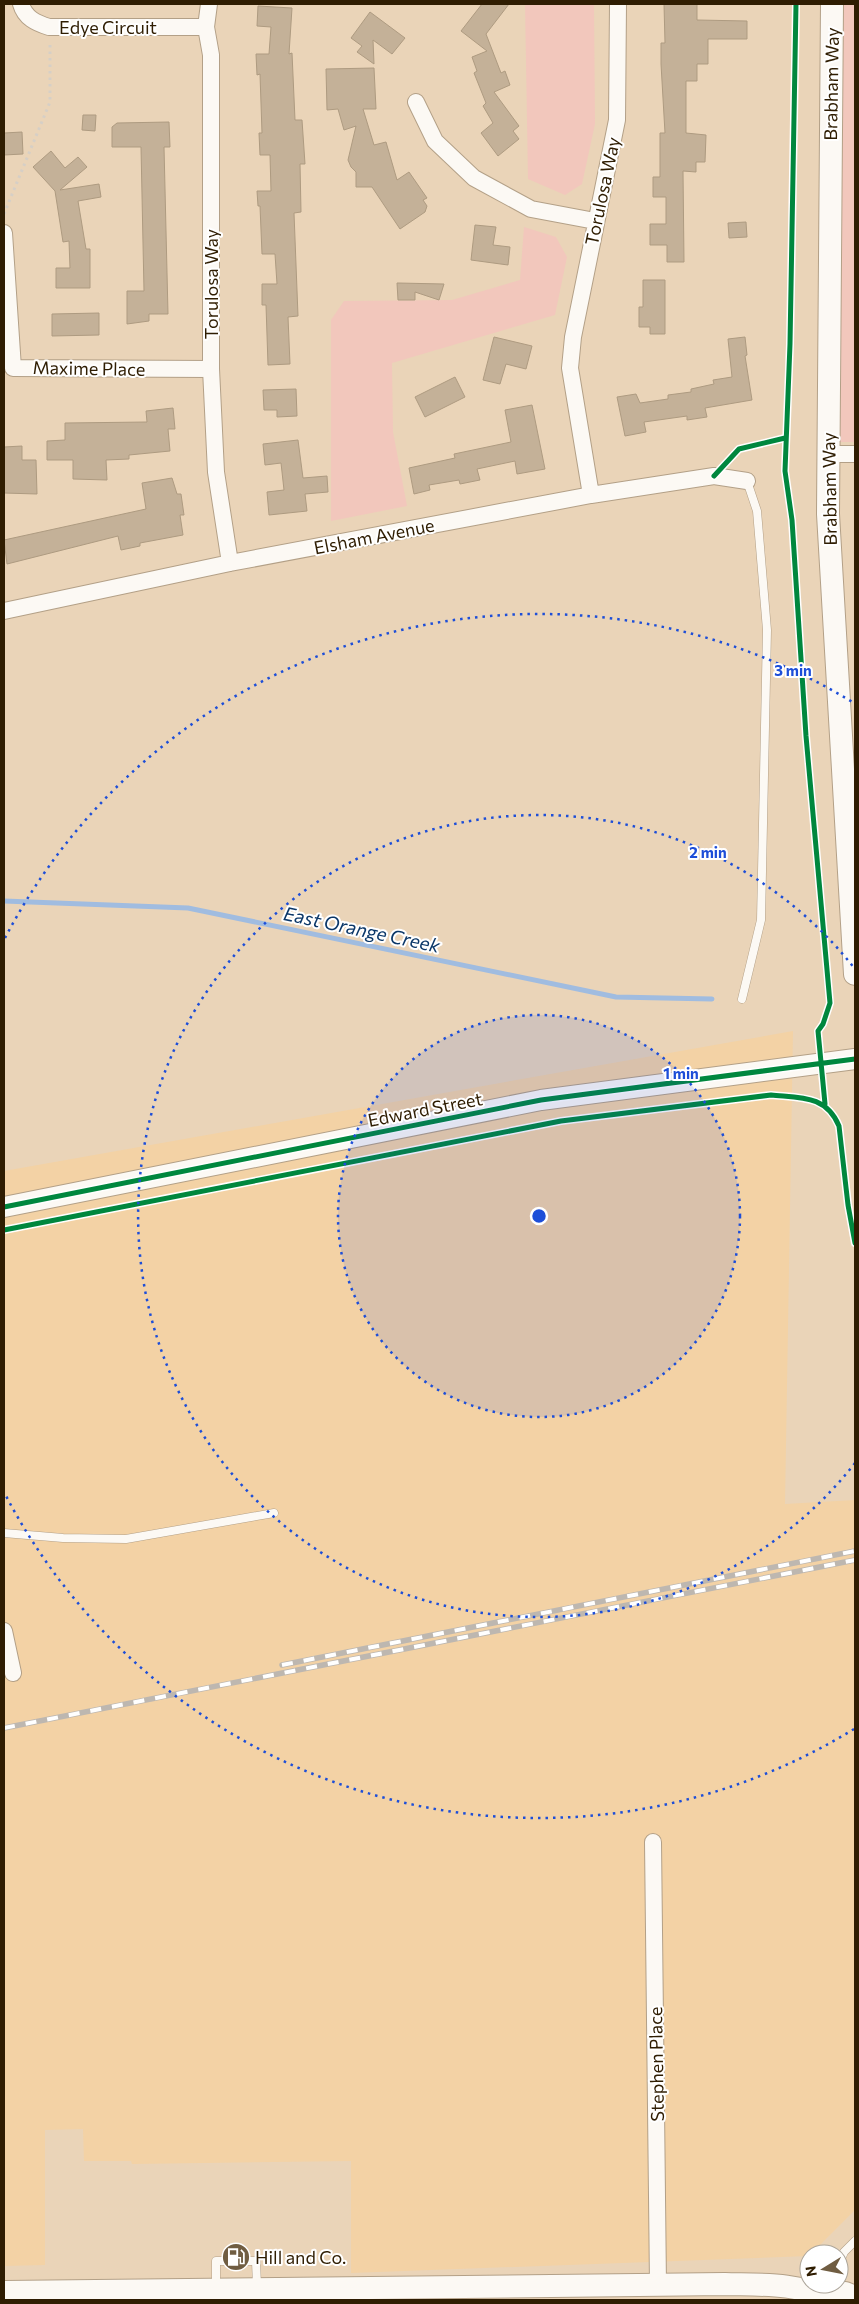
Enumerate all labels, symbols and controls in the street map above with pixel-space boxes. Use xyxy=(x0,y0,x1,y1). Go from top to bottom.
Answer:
street label: Edye Circuit xyxy=(59,16,157,38)
street label: Brabham Way xyxy=(819,27,843,141)
street label: Torulosa Way xyxy=(580,135,624,247)
street label: Torulosa Way xyxy=(200,229,222,339)
street label: Maxime Place xyxy=(32,356,146,380)
street label: Brabham Way xyxy=(817,432,841,546)
street label: Elsham Avenue xyxy=(312,514,436,558)
text: 3 min xyxy=(774,661,812,679)
text: 2 min xyxy=(689,843,727,861)
water label: East Orange Creek xyxy=(282,901,443,957)
text: 1 min xyxy=(663,1064,699,1082)
street label: Edward Street xyxy=(366,1087,484,1131)
centre of rings xyxy=(530,1207,548,1225)
street label: Stephen Place xyxy=(644,2006,668,2122)
fuel station icon: Hill and Co. xyxy=(221,2242,251,2272)
north arrow xyxy=(799,2244,849,2294)
place label: Hill and Co. xyxy=(255,2246,346,2268)
text: N xyxy=(801,2265,820,2278)

